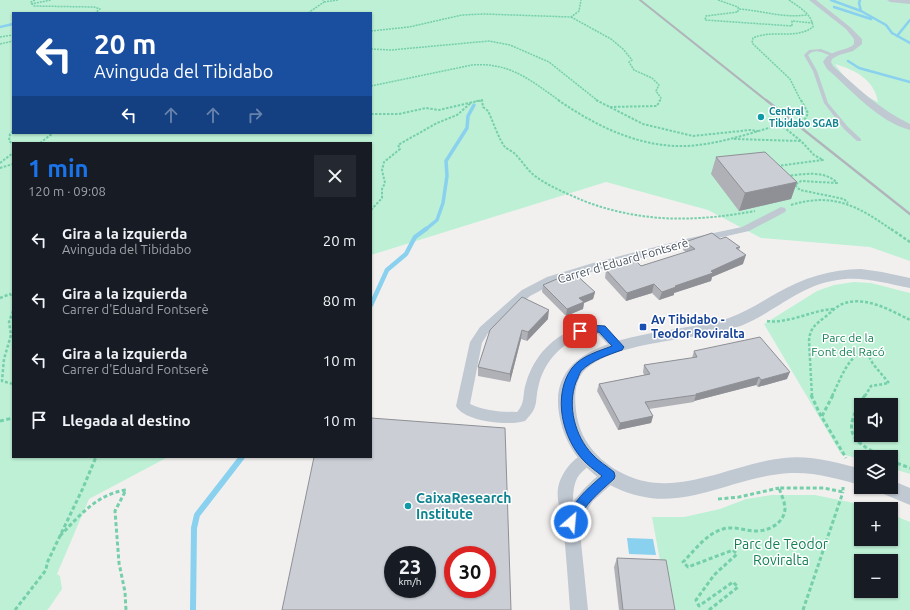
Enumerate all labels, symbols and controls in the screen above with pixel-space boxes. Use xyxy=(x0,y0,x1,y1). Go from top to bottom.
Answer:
icon: left xyxy=(28,28,80,80)
text: 20 m xyxy=(94,28,156,59)
text: Avinguda del Tibidabo xyxy=(94,61,273,81)
icon: left xyxy=(118,104,140,126)
icon: ahead xyxy=(160,104,182,126)
icon: ahead xyxy=(202,104,224,126)
icon: right xyxy=(244,104,266,126)
place label: Central Tibidabo SGAB xyxy=(769,106,839,129)
marker: Central Tibidabo SGAB xyxy=(756,112,766,122)
text: 1 min xyxy=(28,155,89,182)
button: close xyxy=(314,155,356,197)
text: 120 m · 09:08 xyxy=(28,184,106,198)
text: Gira a la izquierda xyxy=(62,225,188,242)
icon: left xyxy=(28,229,50,251)
text: 20 m xyxy=(323,232,356,249)
street label: Carrer d'Eduard Fontserè xyxy=(556,236,690,285)
text: Avinguda del Tibidabo xyxy=(62,242,191,256)
text: Gira a la izquierda xyxy=(62,285,188,302)
icon: left xyxy=(28,289,50,311)
text: 80 m xyxy=(323,292,356,309)
text: Carrer d'Eduard Fontserè xyxy=(62,302,209,316)
place label: Av Tibidabo - Teodor Roviralta xyxy=(651,313,745,340)
pin xyxy=(563,314,597,348)
icon: arrive xyxy=(569,320,591,342)
marker: Av Tibidabo - Teodor Roviralta xyxy=(638,322,648,332)
park label: Parc de la Font del Racó xyxy=(811,331,885,358)
text: Gira a la izquierda xyxy=(62,345,188,362)
icon: left xyxy=(28,349,50,371)
text: 10 m xyxy=(323,352,356,369)
text: Carrer d'Eduard Fontserè xyxy=(62,362,209,376)
map controls xyxy=(854,398,898,598)
button: sound xyxy=(854,398,898,442)
icon: arrive xyxy=(28,409,50,431)
text: Llegada al destino xyxy=(62,412,191,429)
text: 10 m xyxy=(323,412,356,429)
button: layers xyxy=(854,450,898,494)
place label: CaixaResearch Institute xyxy=(416,490,511,522)
marker: CaixaResearch Institute xyxy=(403,501,413,511)
position arrow xyxy=(550,501,592,543)
button: + xyxy=(854,502,898,546)
park label: Parc de Teodor Roviralta xyxy=(734,536,829,568)
speed limit sign: 30 xyxy=(444,546,496,598)
button: − xyxy=(854,554,898,598)
text: 23 xyxy=(399,555,421,578)
text: km/h xyxy=(398,576,422,587)

